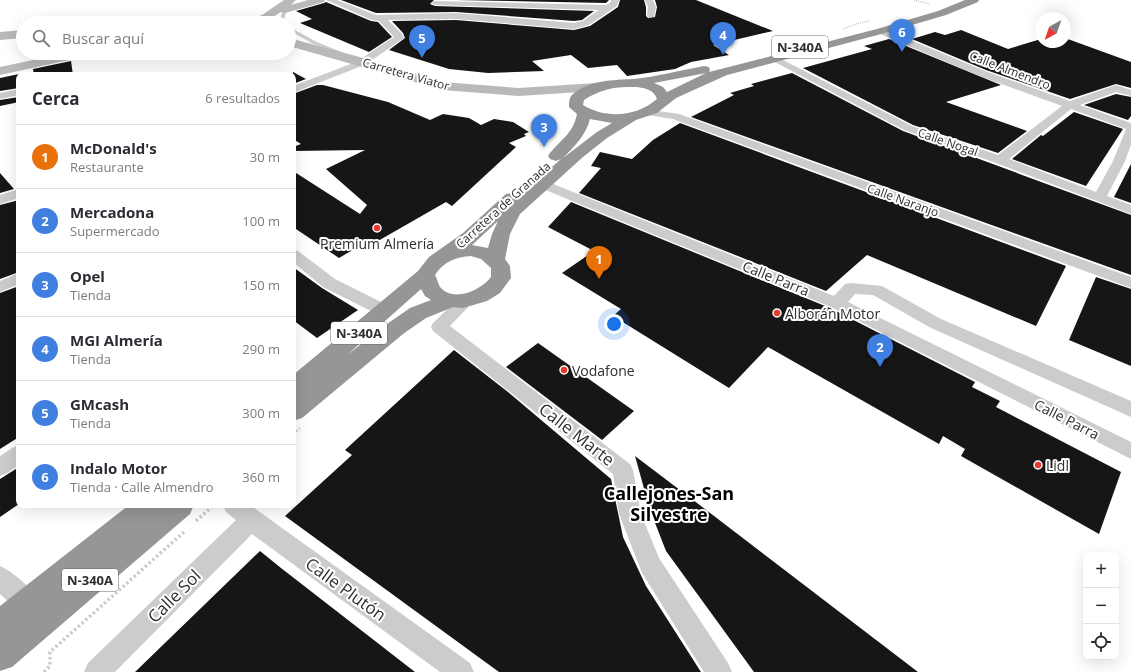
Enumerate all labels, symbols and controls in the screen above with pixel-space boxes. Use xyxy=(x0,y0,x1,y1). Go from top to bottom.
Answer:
north arrow xyxy=(1035,12,1071,48)
search box xyxy=(16,16,296,60)
pin: 6 xyxy=(889,19,915,52)
pin: 4 xyxy=(710,22,736,55)
pin: 5 xyxy=(409,25,435,58)
icon: search xyxy=(30,27,52,49)
text: Buscar aquí xyxy=(62,28,144,48)
road number: N-340A xyxy=(772,36,828,58)
street label: Calle Almendro xyxy=(967,47,1053,93)
street label: Carretera Viator xyxy=(361,53,452,95)
text: Cerca xyxy=(32,87,80,110)
text: 6 resultados xyxy=(205,89,280,107)
pin: 3 xyxy=(531,114,557,147)
street label: Calle Nogal xyxy=(916,124,980,160)
text: McDonald's xyxy=(70,138,157,158)
text: 1 xyxy=(41,148,49,166)
text: 30 m xyxy=(250,148,280,166)
text: Restaurante xyxy=(70,158,144,176)
street label: Carretera de Granada xyxy=(452,158,554,252)
street label: Calle Naranjo xyxy=(865,179,941,221)
text: Mercadona xyxy=(70,202,154,222)
text: 2 xyxy=(41,212,49,230)
text: 100 m xyxy=(242,212,280,230)
text: Supermercado xyxy=(70,222,160,240)
marker: Premium Almería xyxy=(372,223,382,233)
place label: Premium Almería xyxy=(320,234,434,253)
pin: 1 xyxy=(586,246,612,279)
street label: Calle Parra xyxy=(740,256,812,300)
text: Opel xyxy=(70,266,105,286)
text: 3 xyxy=(41,276,49,294)
text: 150 m xyxy=(242,276,280,294)
text: Tienda xyxy=(70,286,111,304)
place label: Alborán Motor xyxy=(785,304,881,323)
marker: Alborán Motor xyxy=(772,308,782,318)
your location xyxy=(604,314,624,334)
road number: N-340A xyxy=(331,322,387,344)
text: MGI Almería xyxy=(70,330,163,350)
pin: 2 xyxy=(867,334,893,367)
text: 4 xyxy=(41,340,49,358)
text: 290 m xyxy=(242,340,280,358)
text: Tienda xyxy=(70,350,111,368)
place label: Vodafone xyxy=(572,361,635,380)
marker: Vodafone xyxy=(559,365,569,375)
text: GMcash xyxy=(70,394,129,414)
street label: Calle Parra xyxy=(1031,395,1103,443)
street label: Calle Marte xyxy=(534,397,620,471)
text: 5 xyxy=(41,404,49,422)
text: 300 m xyxy=(242,404,280,422)
text: Tienda xyxy=(70,414,111,432)
place label: Lidl xyxy=(1046,456,1069,475)
text: Indalo Motor xyxy=(70,458,167,478)
marker: Lidl xyxy=(1033,460,1043,470)
text: 6 xyxy=(41,468,49,486)
text: 360 m xyxy=(242,468,280,486)
text: Tienda · Calle Almendro xyxy=(70,478,214,496)
district label: Callejones-San Silvestre xyxy=(604,481,734,526)
street label: Calle Plutón xyxy=(301,552,391,626)
map controls xyxy=(1083,552,1119,660)
button: + xyxy=(1083,552,1119,588)
street label: Calle Sol xyxy=(142,564,206,628)
road number: N-340A xyxy=(62,569,118,591)
button: − xyxy=(1083,588,1119,624)
button: locate xyxy=(1083,624,1119,660)

